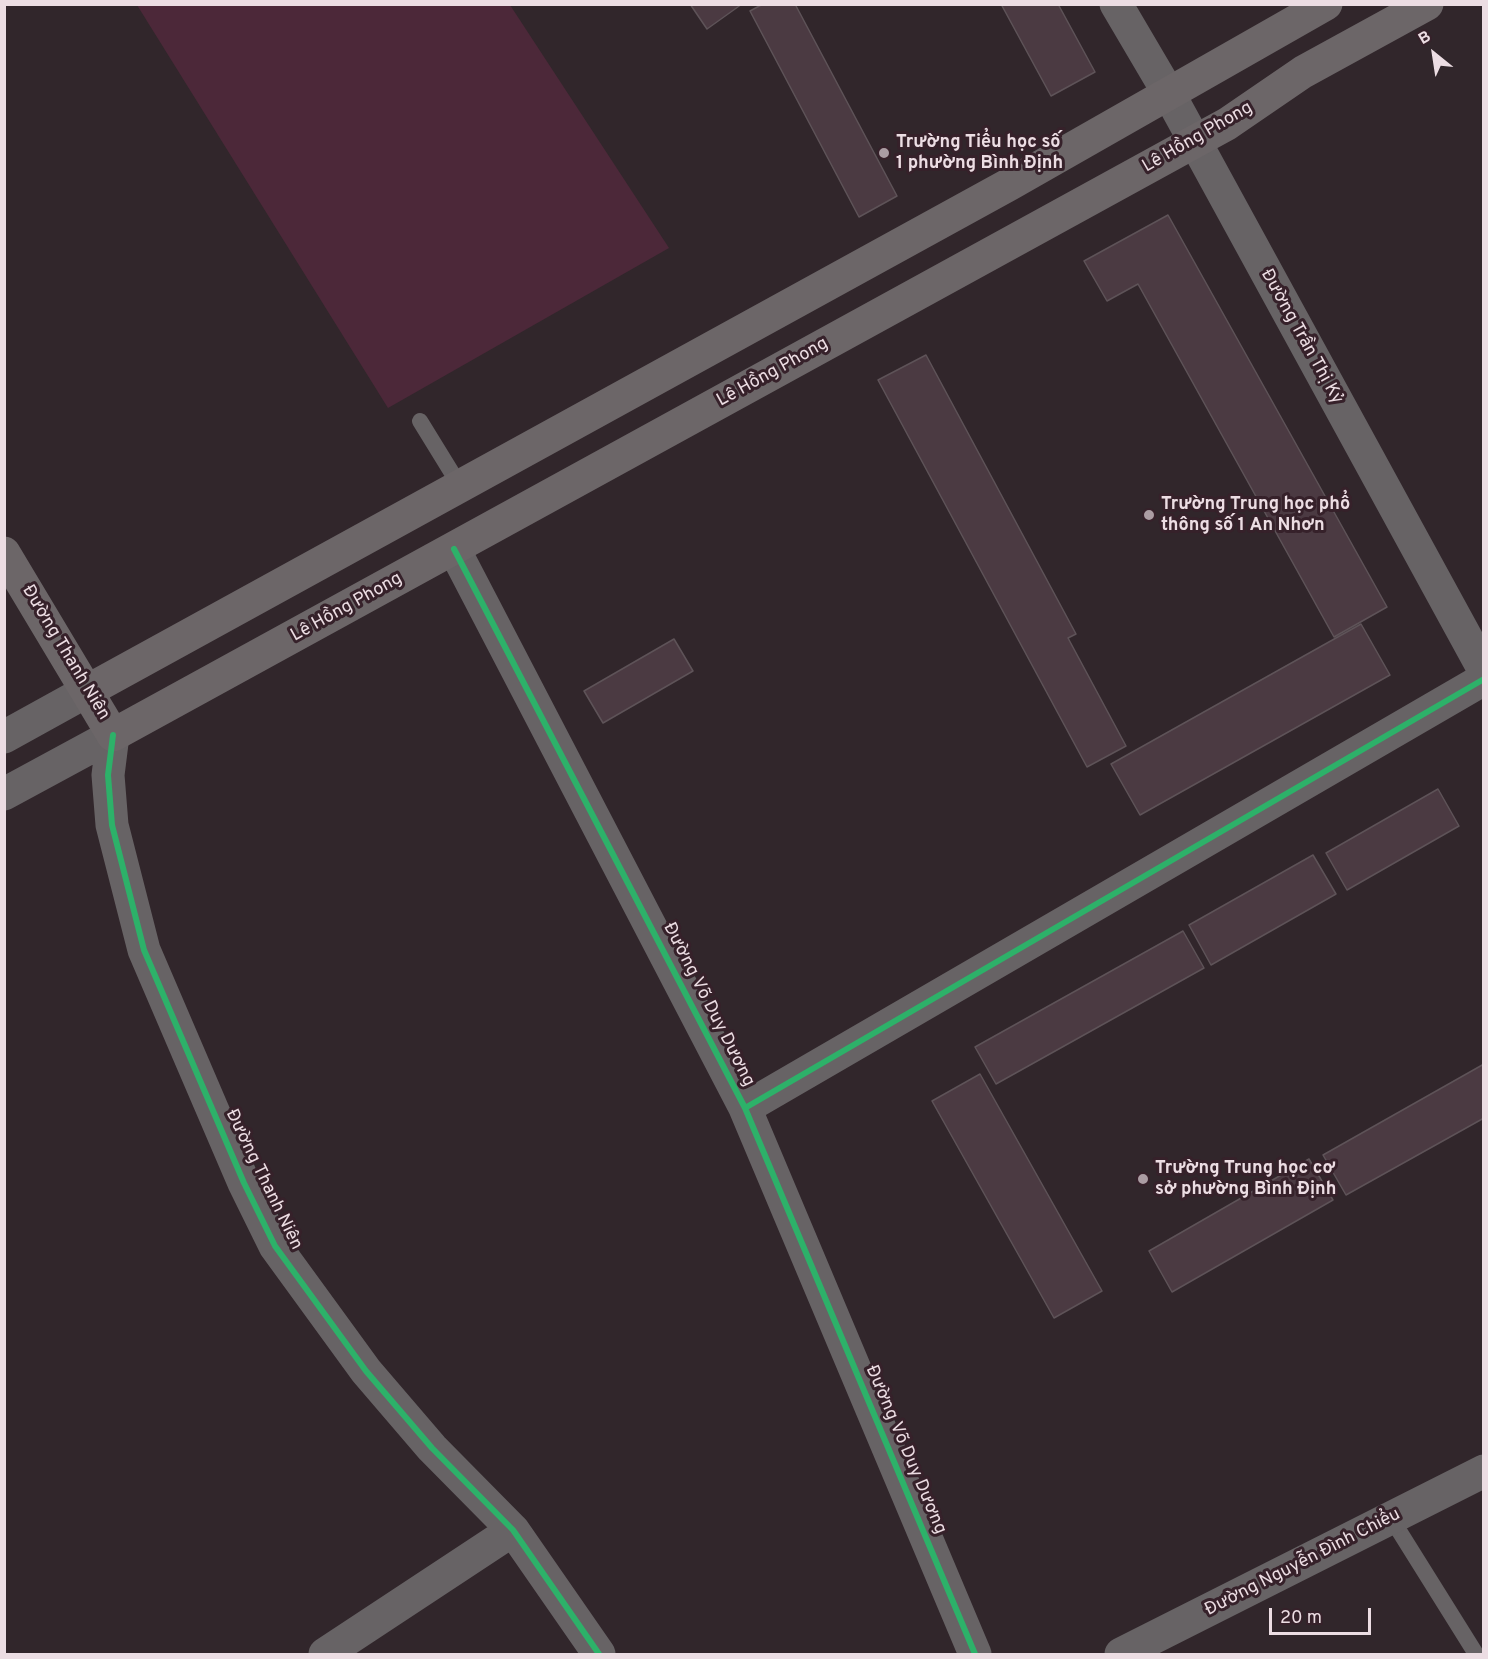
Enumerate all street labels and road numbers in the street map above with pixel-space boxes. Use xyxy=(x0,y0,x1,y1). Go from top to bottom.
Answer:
street label: Lê Hồng Phong xyxy=(1139,98,1257,178)
street label: Đường Trần Thị Kỷ xyxy=(1255,266,1347,408)
street label: Lê Hồng Phong xyxy=(714,334,832,412)
street label: Lê Hồng Phong xyxy=(288,569,406,647)
street label: Đường Thanh Niên xyxy=(16,582,114,724)
street label: Đường Võ Duy Dương xyxy=(657,919,759,1091)
street label: Đường Thanh Niên xyxy=(220,1106,306,1254)
street label: Đường Võ Duy Dương xyxy=(860,1362,950,1538)
street label: Đường Nguyễn Đình Chiểu xyxy=(1202,1504,1404,1622)

